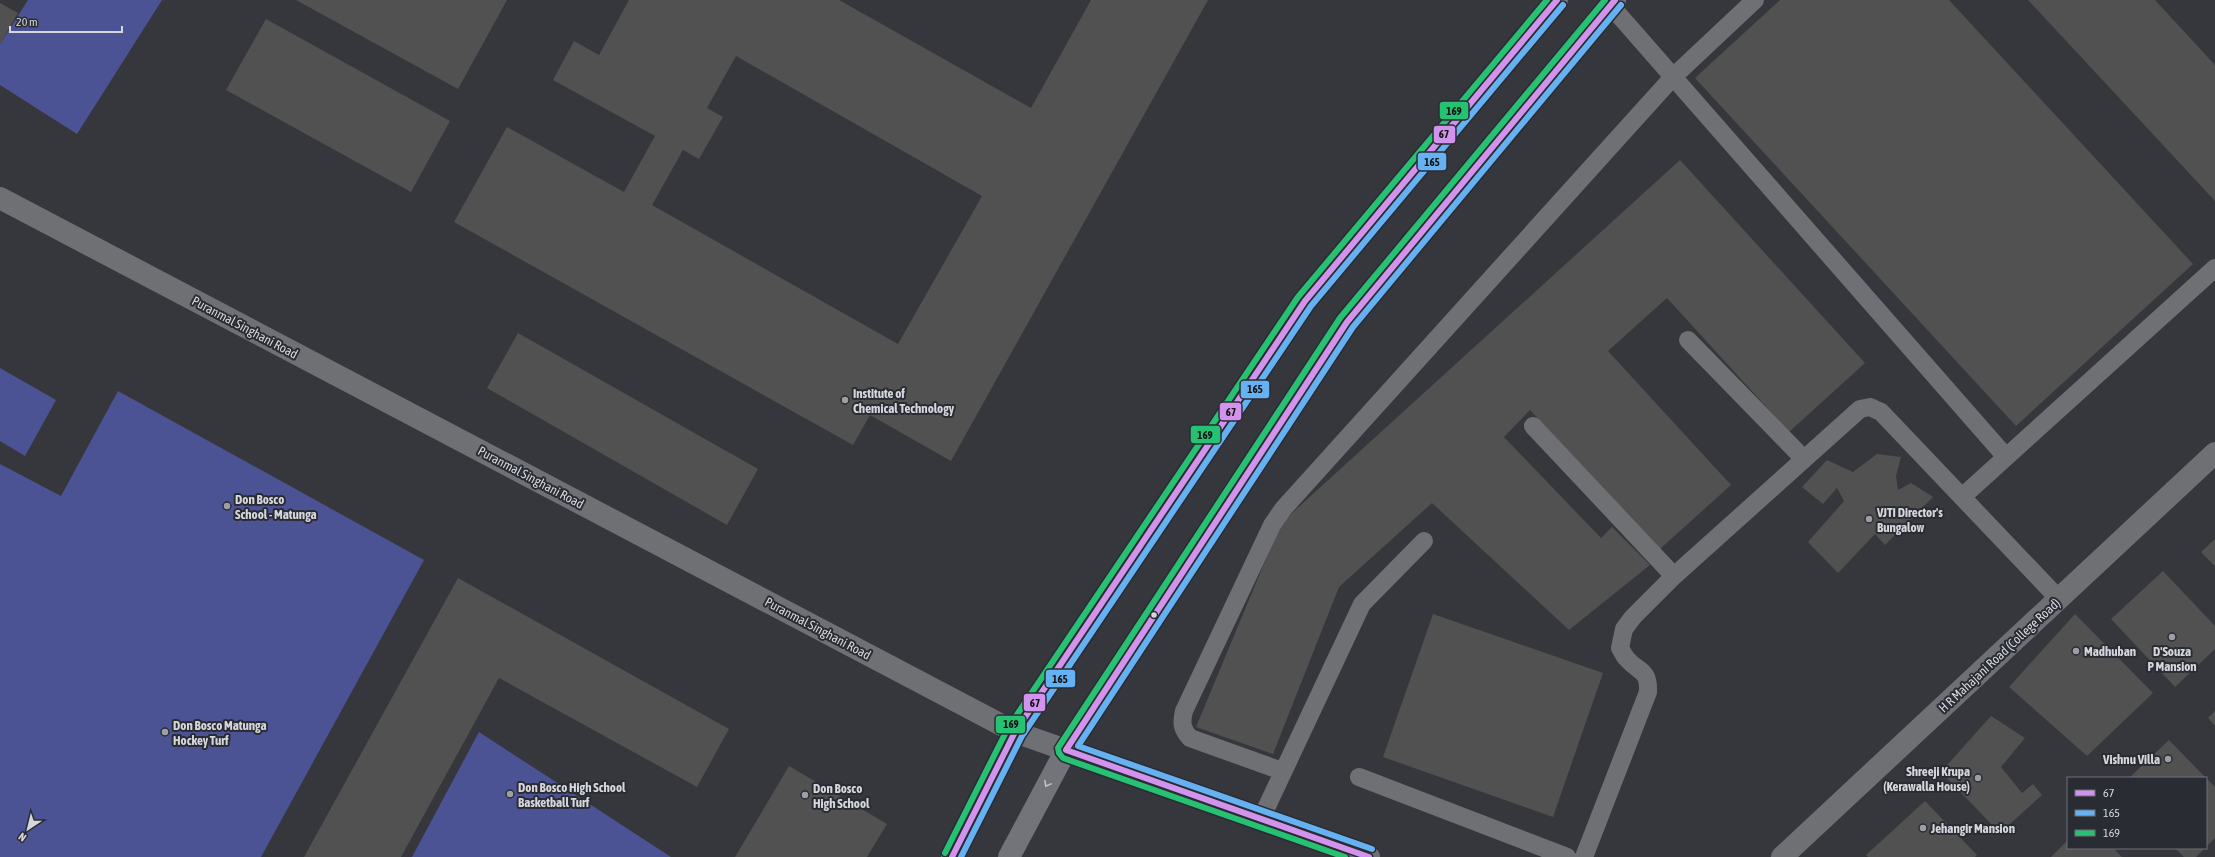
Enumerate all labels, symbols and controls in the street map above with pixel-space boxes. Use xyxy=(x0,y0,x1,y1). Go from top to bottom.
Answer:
scale bar xyxy=(10,8,122,34)
text: 20 m xyxy=(16,15,38,29)
line badge: 169 xyxy=(1439,101,1469,120)
text: 169 xyxy=(1446,105,1462,117)
line badge: 67 xyxy=(1433,125,1456,144)
text: 67 xyxy=(1439,128,1449,140)
line badge: 165 xyxy=(1417,152,1447,171)
text: 165 xyxy=(1424,156,1440,168)
street label: Puranmal Singhani Road xyxy=(189,293,300,362)
line badge: 165 xyxy=(1240,380,1270,399)
text: 165 xyxy=(1247,383,1263,395)
place label: Institute of Chemical Technology xyxy=(853,386,955,416)
marker: Institute of Chemical Technology xyxy=(840,395,850,405)
line badge: 67 xyxy=(1219,402,1242,421)
text: 67 xyxy=(1226,406,1236,418)
line badge: 169 xyxy=(1190,425,1221,444)
text: 169 xyxy=(1197,429,1213,441)
street label: Puranmal Singhani Road xyxy=(475,443,586,512)
place label: Don Bosco School - Matunga xyxy=(235,492,317,522)
marker: Don Bosco School - Matunga xyxy=(222,501,232,511)
place label: VJTI Director's Bungalow xyxy=(1876,505,1943,535)
marker: VJTI Director's Bungalow xyxy=(1864,514,1874,524)
street label: Puranmal Singhani Road xyxy=(762,594,873,663)
street label: H R Mahajani Road (College Road) xyxy=(1936,595,2063,715)
unlabelled marker xyxy=(1149,610,1159,620)
marker: D'Souza P Mansion xyxy=(2167,632,2177,642)
place label: Madhuban xyxy=(2084,644,2136,659)
place label: D'Souza P Mansion xyxy=(2147,644,2197,674)
marker: Madhuban xyxy=(2071,646,2081,656)
line badge: 165 xyxy=(1045,669,1076,688)
text: 165 xyxy=(1052,673,1068,685)
line badge: 67 xyxy=(1023,693,1046,712)
text: 67 xyxy=(1030,697,1040,709)
line badge: 169 xyxy=(995,715,1026,734)
place label: Don Bosco Matunga Hockey Turf xyxy=(173,718,267,748)
text: 169 xyxy=(1003,718,1019,730)
marker: Don Bosco Matunga Hockey Turf xyxy=(160,727,170,737)
place label: Vishnu Villa xyxy=(2102,752,2160,767)
marker: Vishnu Villa xyxy=(2163,754,2173,764)
place label: Shreeji Krupa (Kerawalla House) xyxy=(1883,764,1970,794)
marker: Shreeji Krupa (Kerawalla House) xyxy=(1973,773,1983,783)
legend xyxy=(2067,777,2207,849)
place label: Don Bosco High School Basketball Turf xyxy=(518,780,626,810)
one-way arrow xyxy=(1045,780,1052,787)
place label: Don Bosco High School xyxy=(813,781,870,811)
text: 67 xyxy=(2103,786,2115,800)
marker: Don Bosco High School Basketball Turf xyxy=(505,789,515,799)
marker: Don Bosco High School xyxy=(800,790,810,800)
text: 165 xyxy=(2103,806,2120,820)
north arrow xyxy=(8,809,48,849)
place label: Jehangir Mansion xyxy=(1930,821,2015,836)
marker: Jehangir Mansion xyxy=(1918,823,1928,833)
text: 169 xyxy=(2103,826,2120,840)
text: N xyxy=(16,830,28,844)

